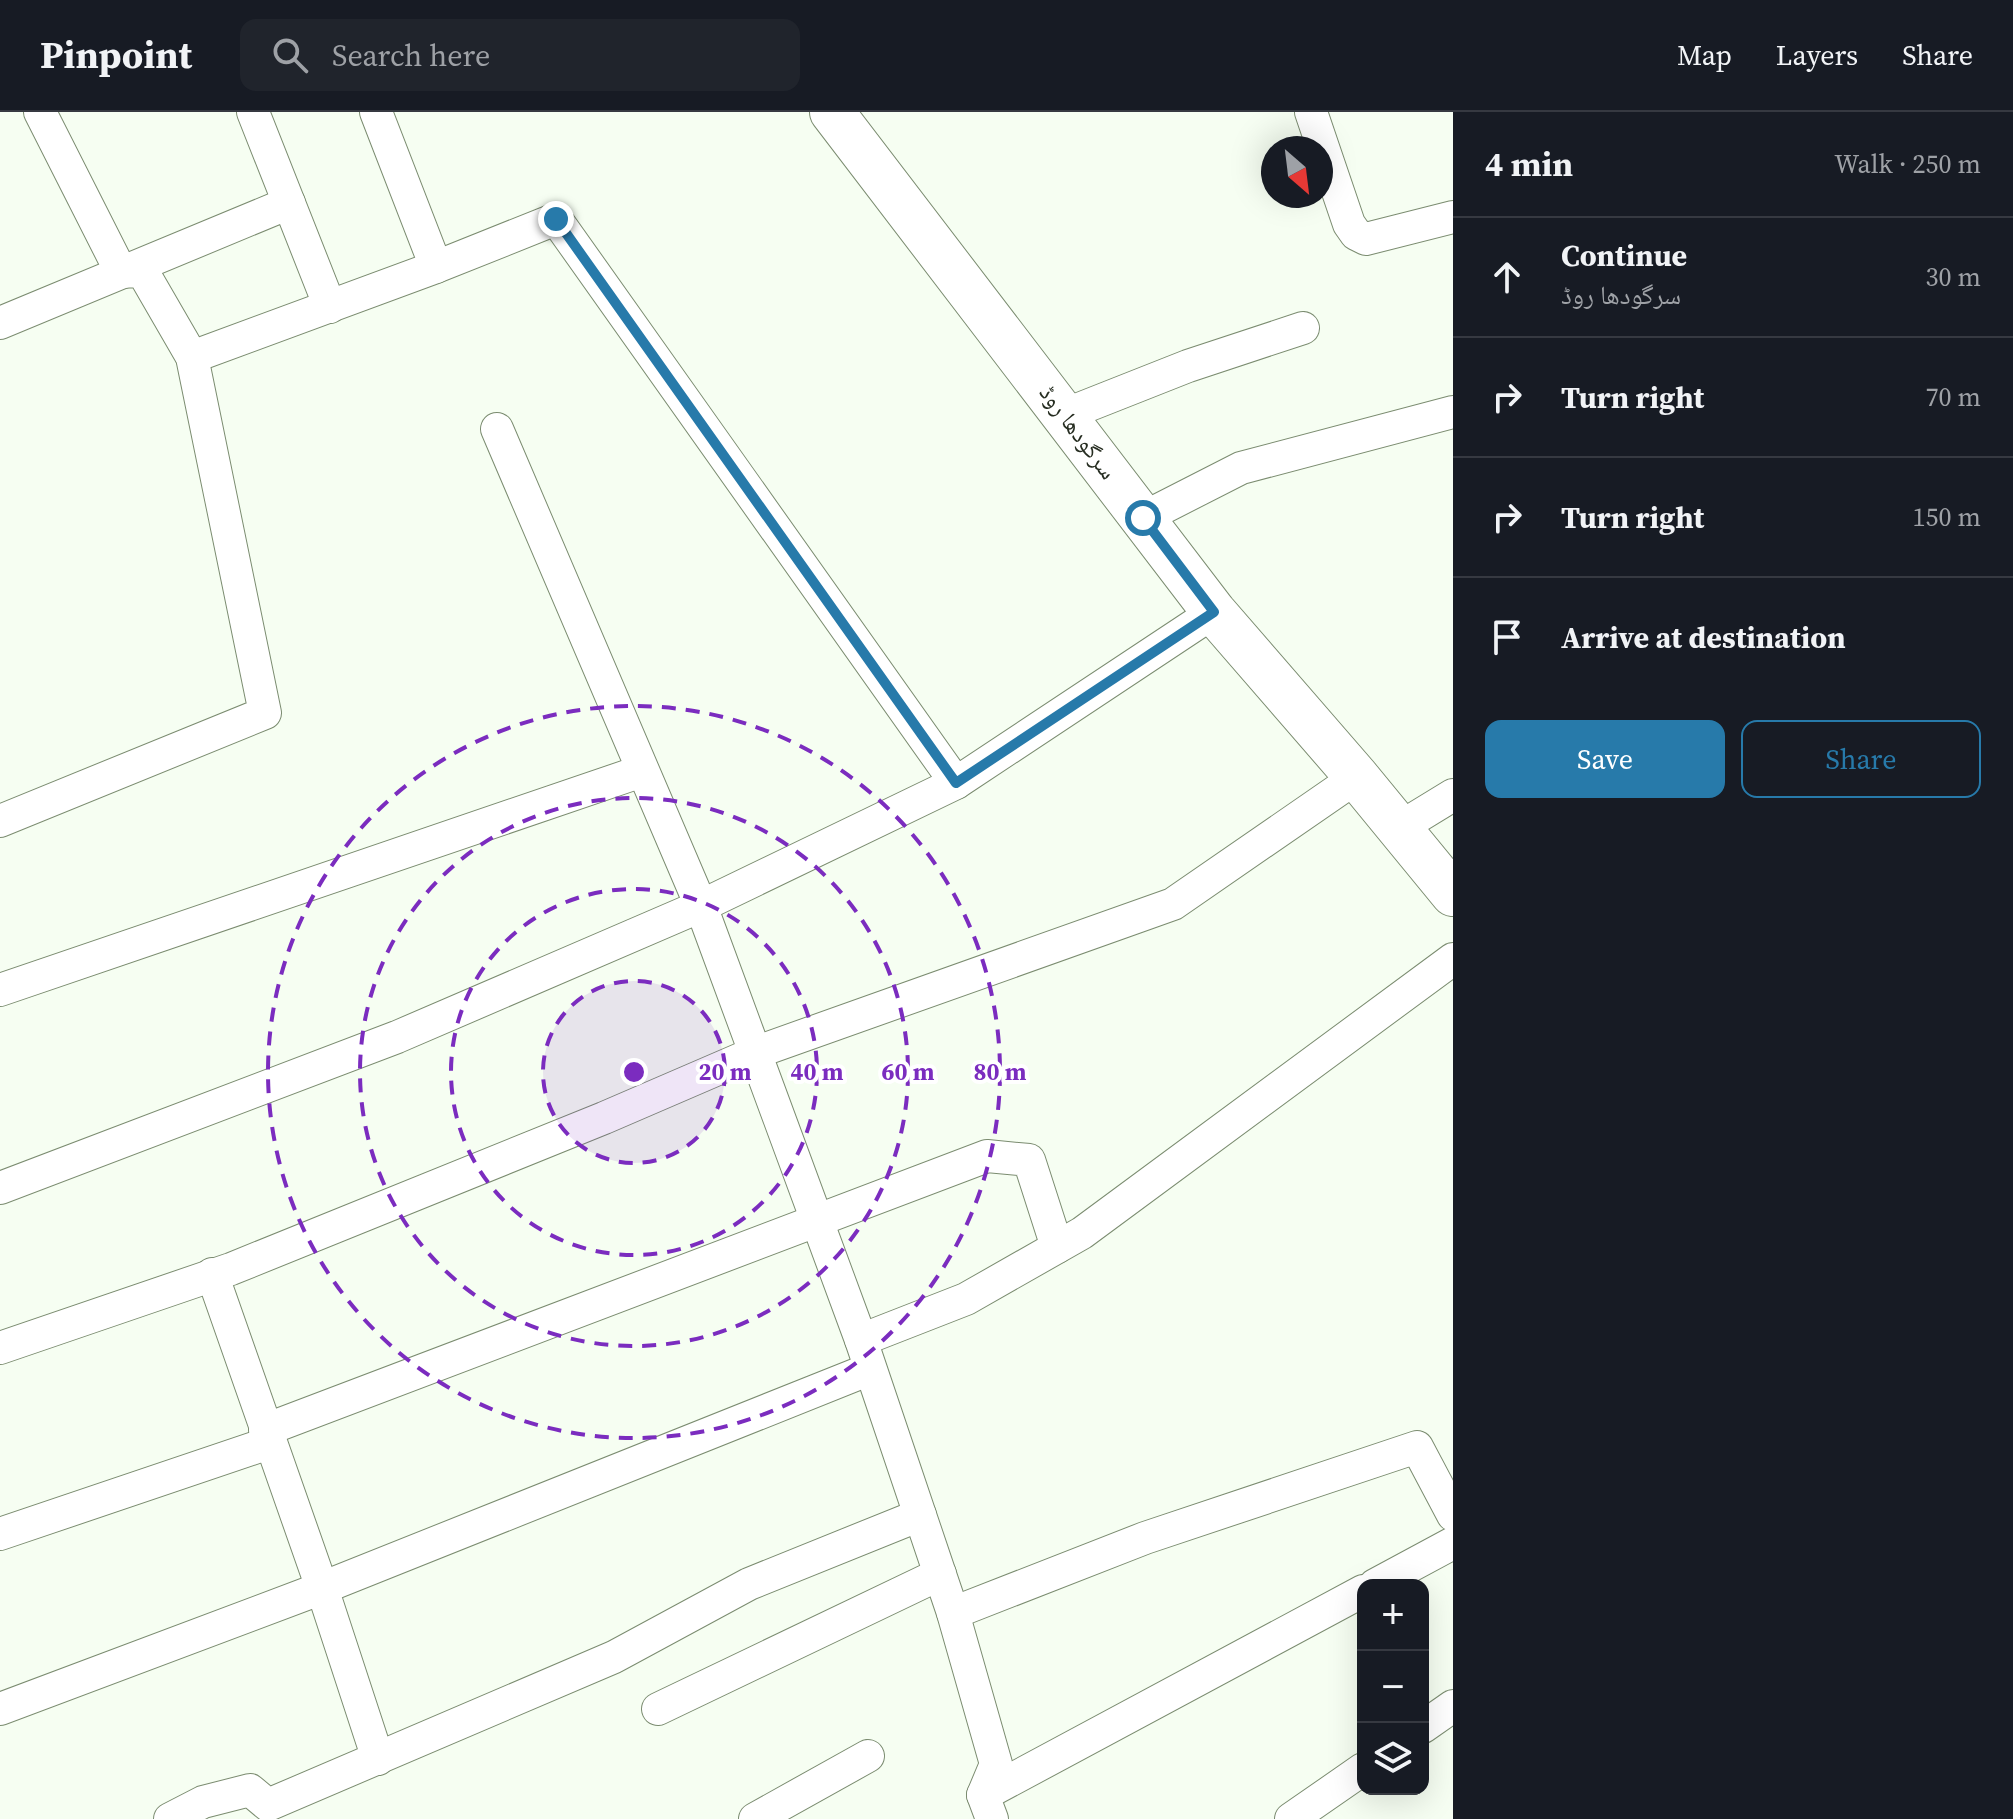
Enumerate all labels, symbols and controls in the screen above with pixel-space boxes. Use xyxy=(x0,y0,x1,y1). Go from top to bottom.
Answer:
search box xyxy=(240,19,800,91)
text: Pinpoint xyxy=(40,29,192,81)
icon: search xyxy=(268,33,312,77)
text: Search here xyxy=(332,35,490,76)
text: Map xyxy=(1677,36,1732,74)
text: Layers xyxy=(1776,36,1858,74)
text: Share xyxy=(1902,36,1973,74)
north arrow xyxy=(1261,136,1333,208)
text: 4 min xyxy=(1485,141,1573,187)
text: Walk · 250 m xyxy=(1834,146,1981,182)
route end xyxy=(538,201,574,237)
text: Continue xyxy=(1561,235,1687,276)
icon: ahead xyxy=(1485,255,1529,299)
text: 30 m xyxy=(1926,259,1981,295)
text: سرگودھا روڈ xyxy=(1561,277,1681,313)
icon: right xyxy=(1485,375,1529,419)
street label: سرگودھا روڈ xyxy=(1032,377,1125,486)
text: Turn right xyxy=(1561,377,1704,418)
text: 70 m xyxy=(1926,379,1981,415)
icon: right xyxy=(1485,495,1529,539)
text: Turn right xyxy=(1561,497,1704,538)
text: 150 m xyxy=(1913,499,1981,535)
route start xyxy=(1125,500,1161,536)
icon: arrive xyxy=(1485,615,1529,659)
text: Arrive at destination xyxy=(1561,617,1846,658)
button: Save xyxy=(1485,720,1725,798)
button: Share xyxy=(1741,720,1981,798)
text: 20 m xyxy=(699,1055,752,1088)
text: 40 m xyxy=(791,1055,844,1088)
text: 60 m xyxy=(882,1055,935,1088)
text: 80 m xyxy=(974,1055,1027,1088)
centre of rings xyxy=(620,1058,648,1086)
map controls xyxy=(1357,1579,1429,1795)
button: + xyxy=(1357,1579,1429,1651)
button: − xyxy=(1357,1651,1429,1723)
button: layers xyxy=(1357,1723,1429,1795)

